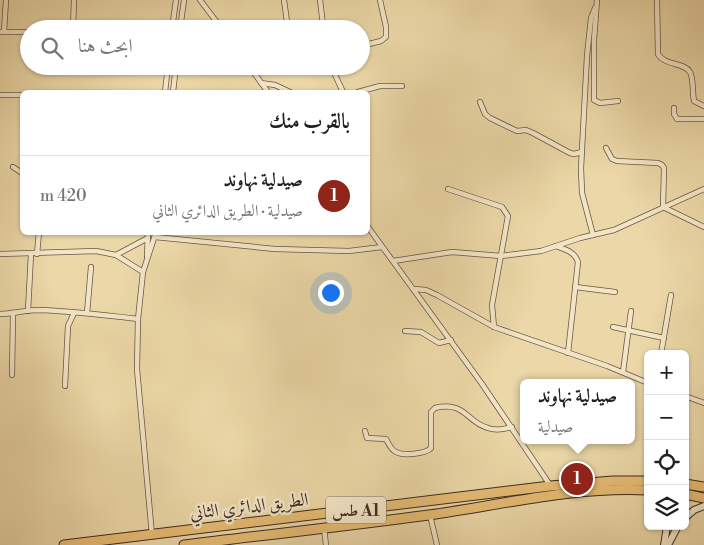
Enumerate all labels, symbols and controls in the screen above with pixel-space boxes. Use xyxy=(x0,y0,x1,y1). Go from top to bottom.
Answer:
search box xyxy=(20,20,370,75)
icon: search xyxy=(38,34,66,62)
text: ابحث هنا xyxy=(78,34,133,58)
text: بالقرب منك xyxy=(269,109,350,135)
text: صيدلية نهاوند xyxy=(224,168,303,192)
text: 420 m xyxy=(40,186,87,206)
text: 1 xyxy=(330,186,338,206)
text: صيدلية · الطريق الدائري الثاني xyxy=(152,201,303,221)
your location xyxy=(318,280,344,306)
map controls xyxy=(644,350,689,530)
button: + xyxy=(644,350,689,395)
popup xyxy=(520,379,635,444)
text: صيدلية نهاوند xyxy=(538,384,617,408)
button: − xyxy=(644,395,689,440)
text: صيدلية xyxy=(538,417,573,437)
button: locate xyxy=(644,440,689,485)
pin: 1 xyxy=(561,460,593,498)
button: layers xyxy=(644,485,689,530)
street label: الطريق الدائري الثاني xyxy=(188,488,310,528)
road number: طس A1 xyxy=(326,496,386,524)

